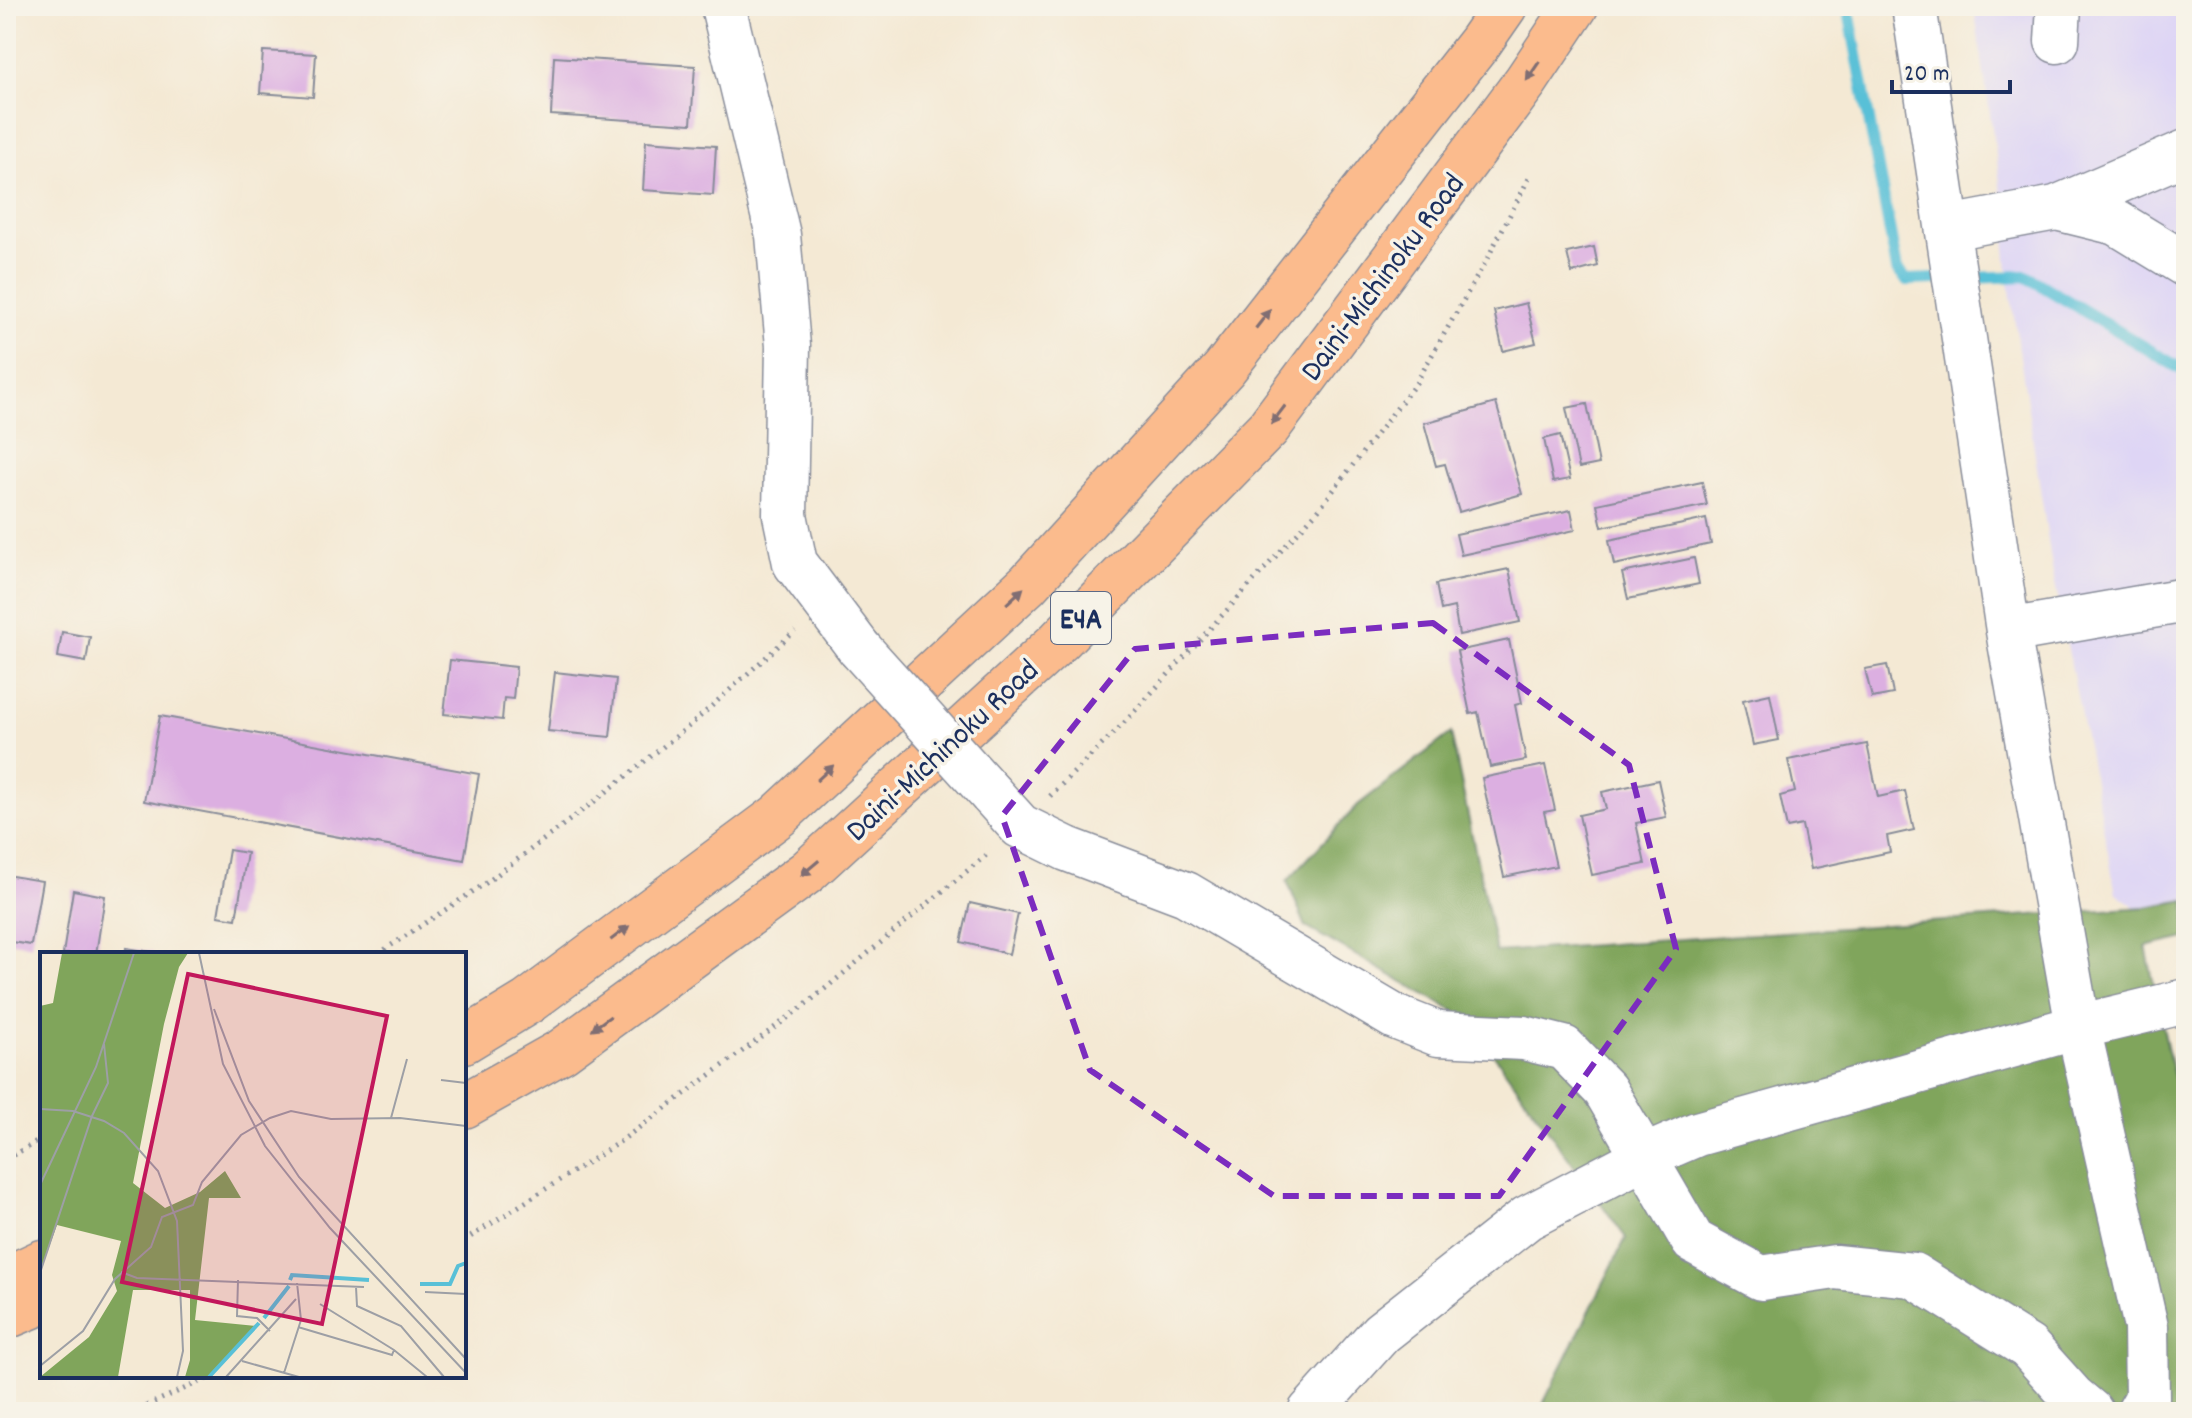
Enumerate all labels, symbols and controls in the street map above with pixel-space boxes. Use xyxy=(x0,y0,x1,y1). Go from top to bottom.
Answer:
scale bar xyxy=(1892,44,2010,94)
text: 20 m xyxy=(1904,58,1950,92)
one-way arrow xyxy=(1526,60,1541,82)
street label: Daini-Michinoku Road xyxy=(1291,165,1479,393)
one-way arrow xyxy=(1254,309,1271,329)
one-way arrow xyxy=(1270,404,1286,425)
one-way arrow xyxy=(1005,587,1024,605)
road number: E4A xyxy=(1051,592,1111,644)
street label: Daini-Michinoku Road xyxy=(837,651,1052,855)
one-way arrow xyxy=(815,764,834,782)
one-way arrow xyxy=(801,859,821,876)
one-way arrow xyxy=(610,926,631,942)
inset map xyxy=(40,952,466,1378)
one-way arrow xyxy=(591,1014,611,1030)

